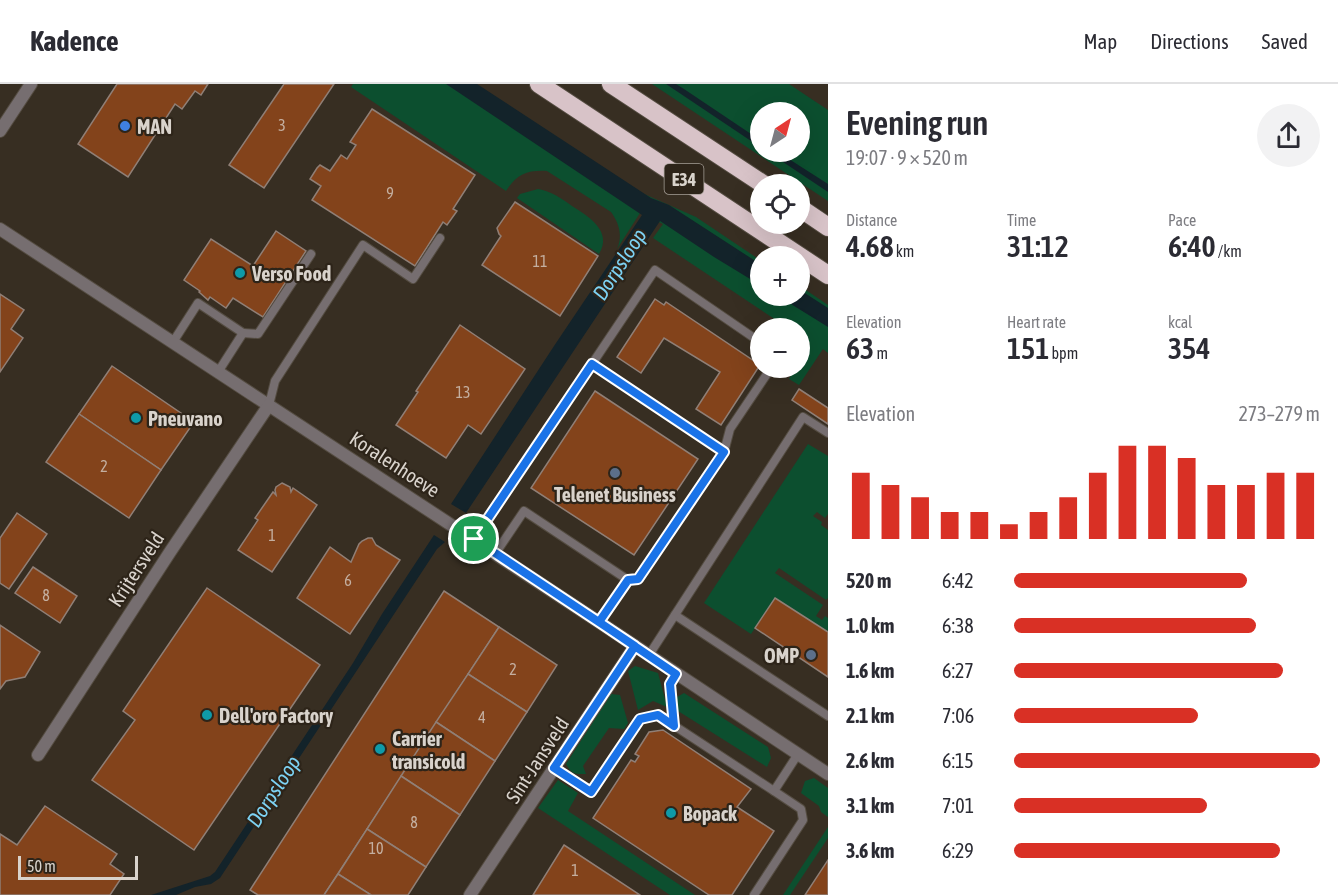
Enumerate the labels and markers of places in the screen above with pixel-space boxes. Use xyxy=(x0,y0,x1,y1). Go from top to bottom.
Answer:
place label: MAN xyxy=(137,115,172,138)
marker: MAN xyxy=(118,119,132,133)
place label: Verso Food xyxy=(251,262,331,285)
marker: Verso Food xyxy=(233,266,247,280)
place label: Pneuvano xyxy=(148,407,223,430)
marker: Pneuvano xyxy=(129,411,143,425)
marker: Telenet Business xyxy=(608,466,622,480)
place label: Telenet Business xyxy=(554,483,676,506)
pin xyxy=(448,513,499,564)
place label: OMP xyxy=(764,644,799,667)
marker: OMP xyxy=(804,648,818,662)
place label: Dell'oro Factory xyxy=(219,704,334,727)
marker: Dell'oro Factory xyxy=(200,708,214,722)
place label: Carrier transicold xyxy=(391,727,465,773)
marker: Carrier transicold xyxy=(373,742,387,756)
place label: Bopack xyxy=(683,802,737,825)
marker: Bopack xyxy=(664,806,678,820)

